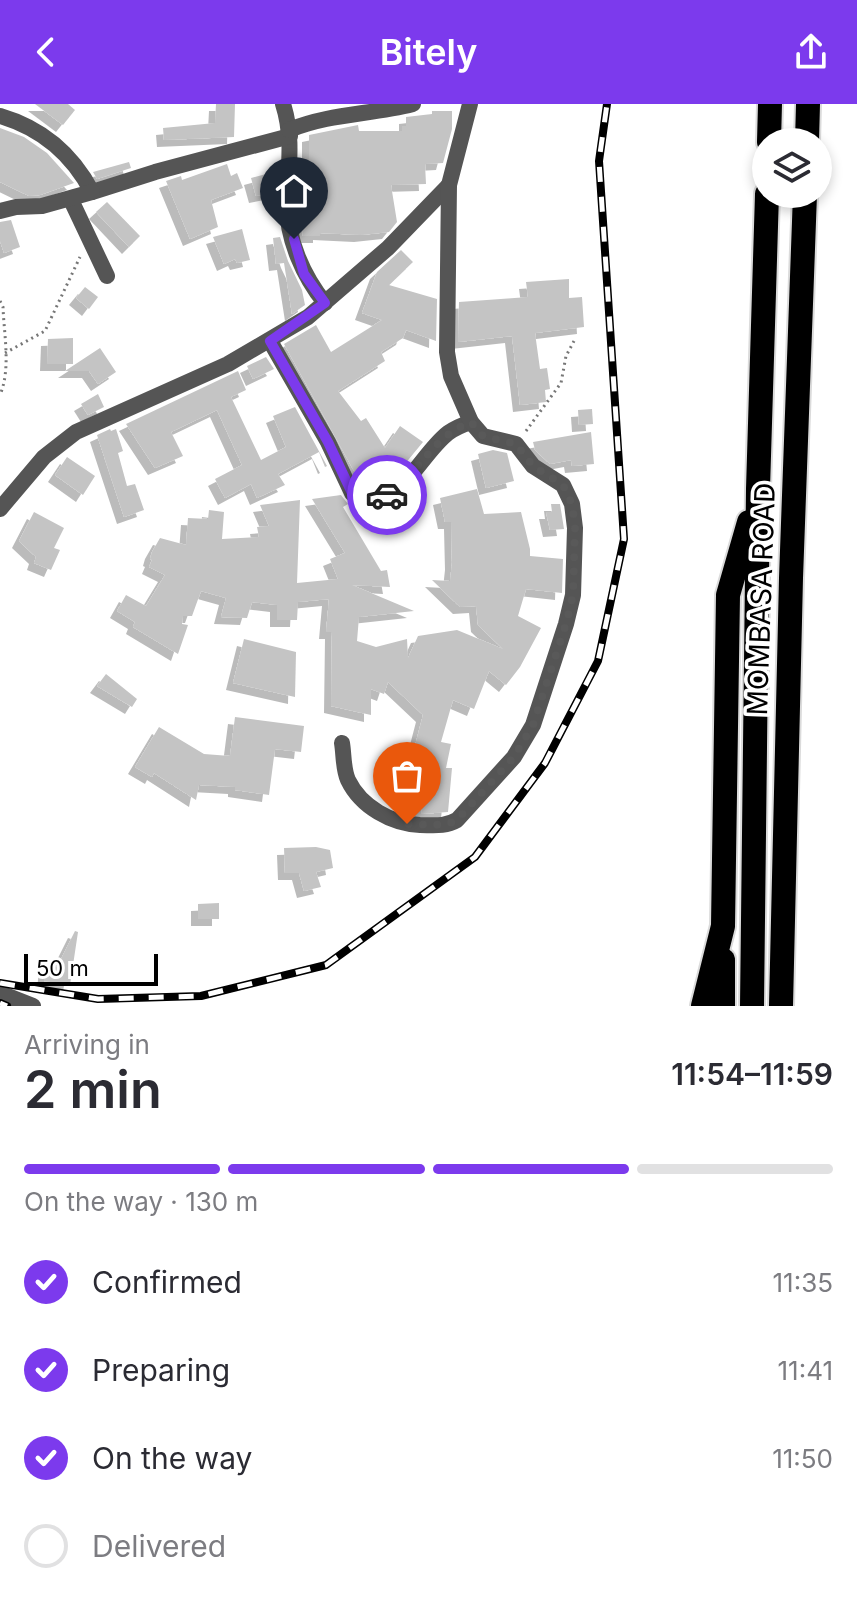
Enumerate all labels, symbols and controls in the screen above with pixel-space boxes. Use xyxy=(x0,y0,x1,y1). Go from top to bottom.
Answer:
icon: back xyxy=(24,30,68,74)
text: Bitely xyxy=(380,30,477,74)
icon: share xyxy=(789,30,833,74)
map controls xyxy=(752,128,832,208)
button: layers xyxy=(752,128,832,208)
pin xyxy=(260,157,328,239)
icon: home xyxy=(272,169,316,213)
courier xyxy=(347,455,427,535)
icon: car xyxy=(365,473,409,517)
street label: MOMBASA ROAD xyxy=(740,482,782,716)
pin xyxy=(373,742,441,824)
icon: bag xyxy=(385,754,429,798)
scale bar xyxy=(24,950,158,986)
text: 50 m xyxy=(36,955,89,981)
text: Arriving in xyxy=(24,1029,150,1060)
text: 11:54–11:59 xyxy=(671,1056,833,1092)
text: 2 min xyxy=(24,1058,162,1121)
text: On the way · 130 m xyxy=(24,1186,258,1217)
icon: check xyxy=(24,1260,68,1304)
text: Confirmed xyxy=(92,1264,242,1300)
text: 11:35 xyxy=(772,1267,833,1298)
icon: check xyxy=(24,1348,68,1392)
text: Preparing xyxy=(92,1352,230,1388)
text: 11:41 xyxy=(777,1355,833,1386)
icon: check xyxy=(24,1436,68,1480)
text: On the way xyxy=(92,1440,252,1476)
text: 11:50 xyxy=(772,1443,833,1474)
text: Delivered xyxy=(92,1528,226,1564)

